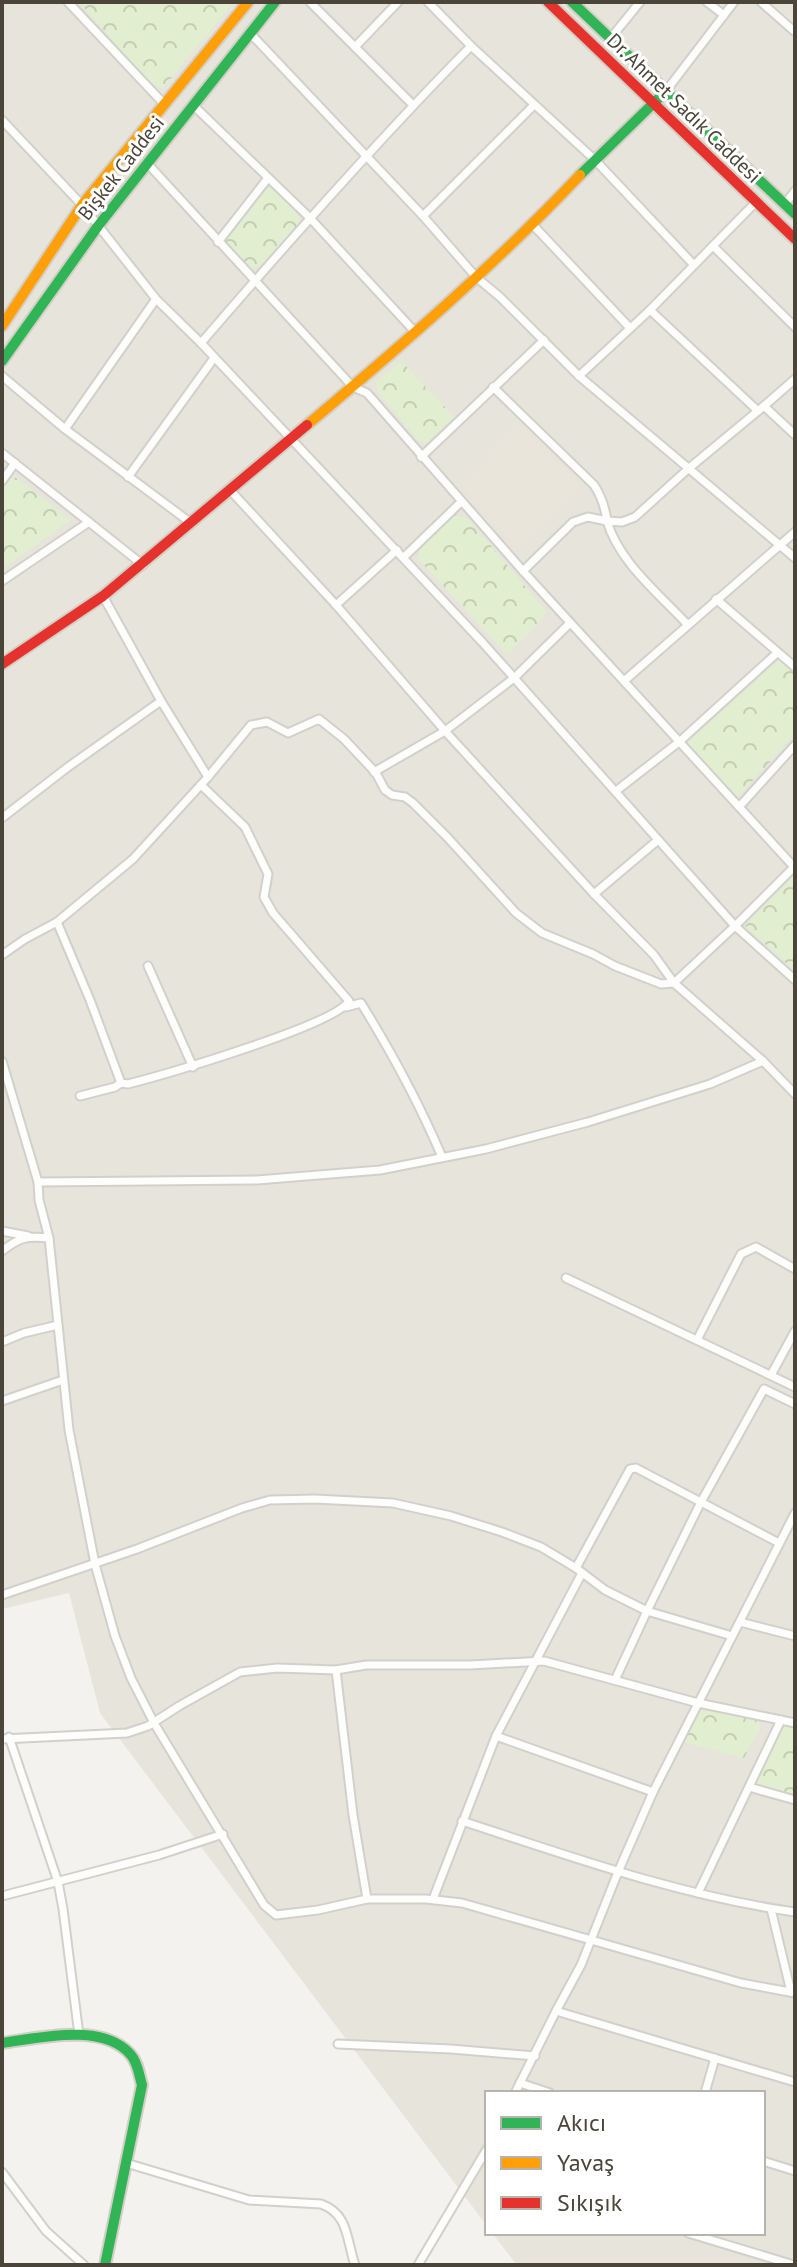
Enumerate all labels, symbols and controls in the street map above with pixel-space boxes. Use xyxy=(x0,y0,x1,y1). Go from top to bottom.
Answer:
street label: Dr. Ahmet Sadık Caddesi xyxy=(601,28,767,188)
street label: Bişkek Caddesi xyxy=(72,110,170,226)
legend xyxy=(485,2091,765,2235)
text: Akıcı xyxy=(557,2107,606,2138)
text: Yavaş xyxy=(557,2147,614,2178)
text: Sıkışık xyxy=(557,2187,623,2218)

